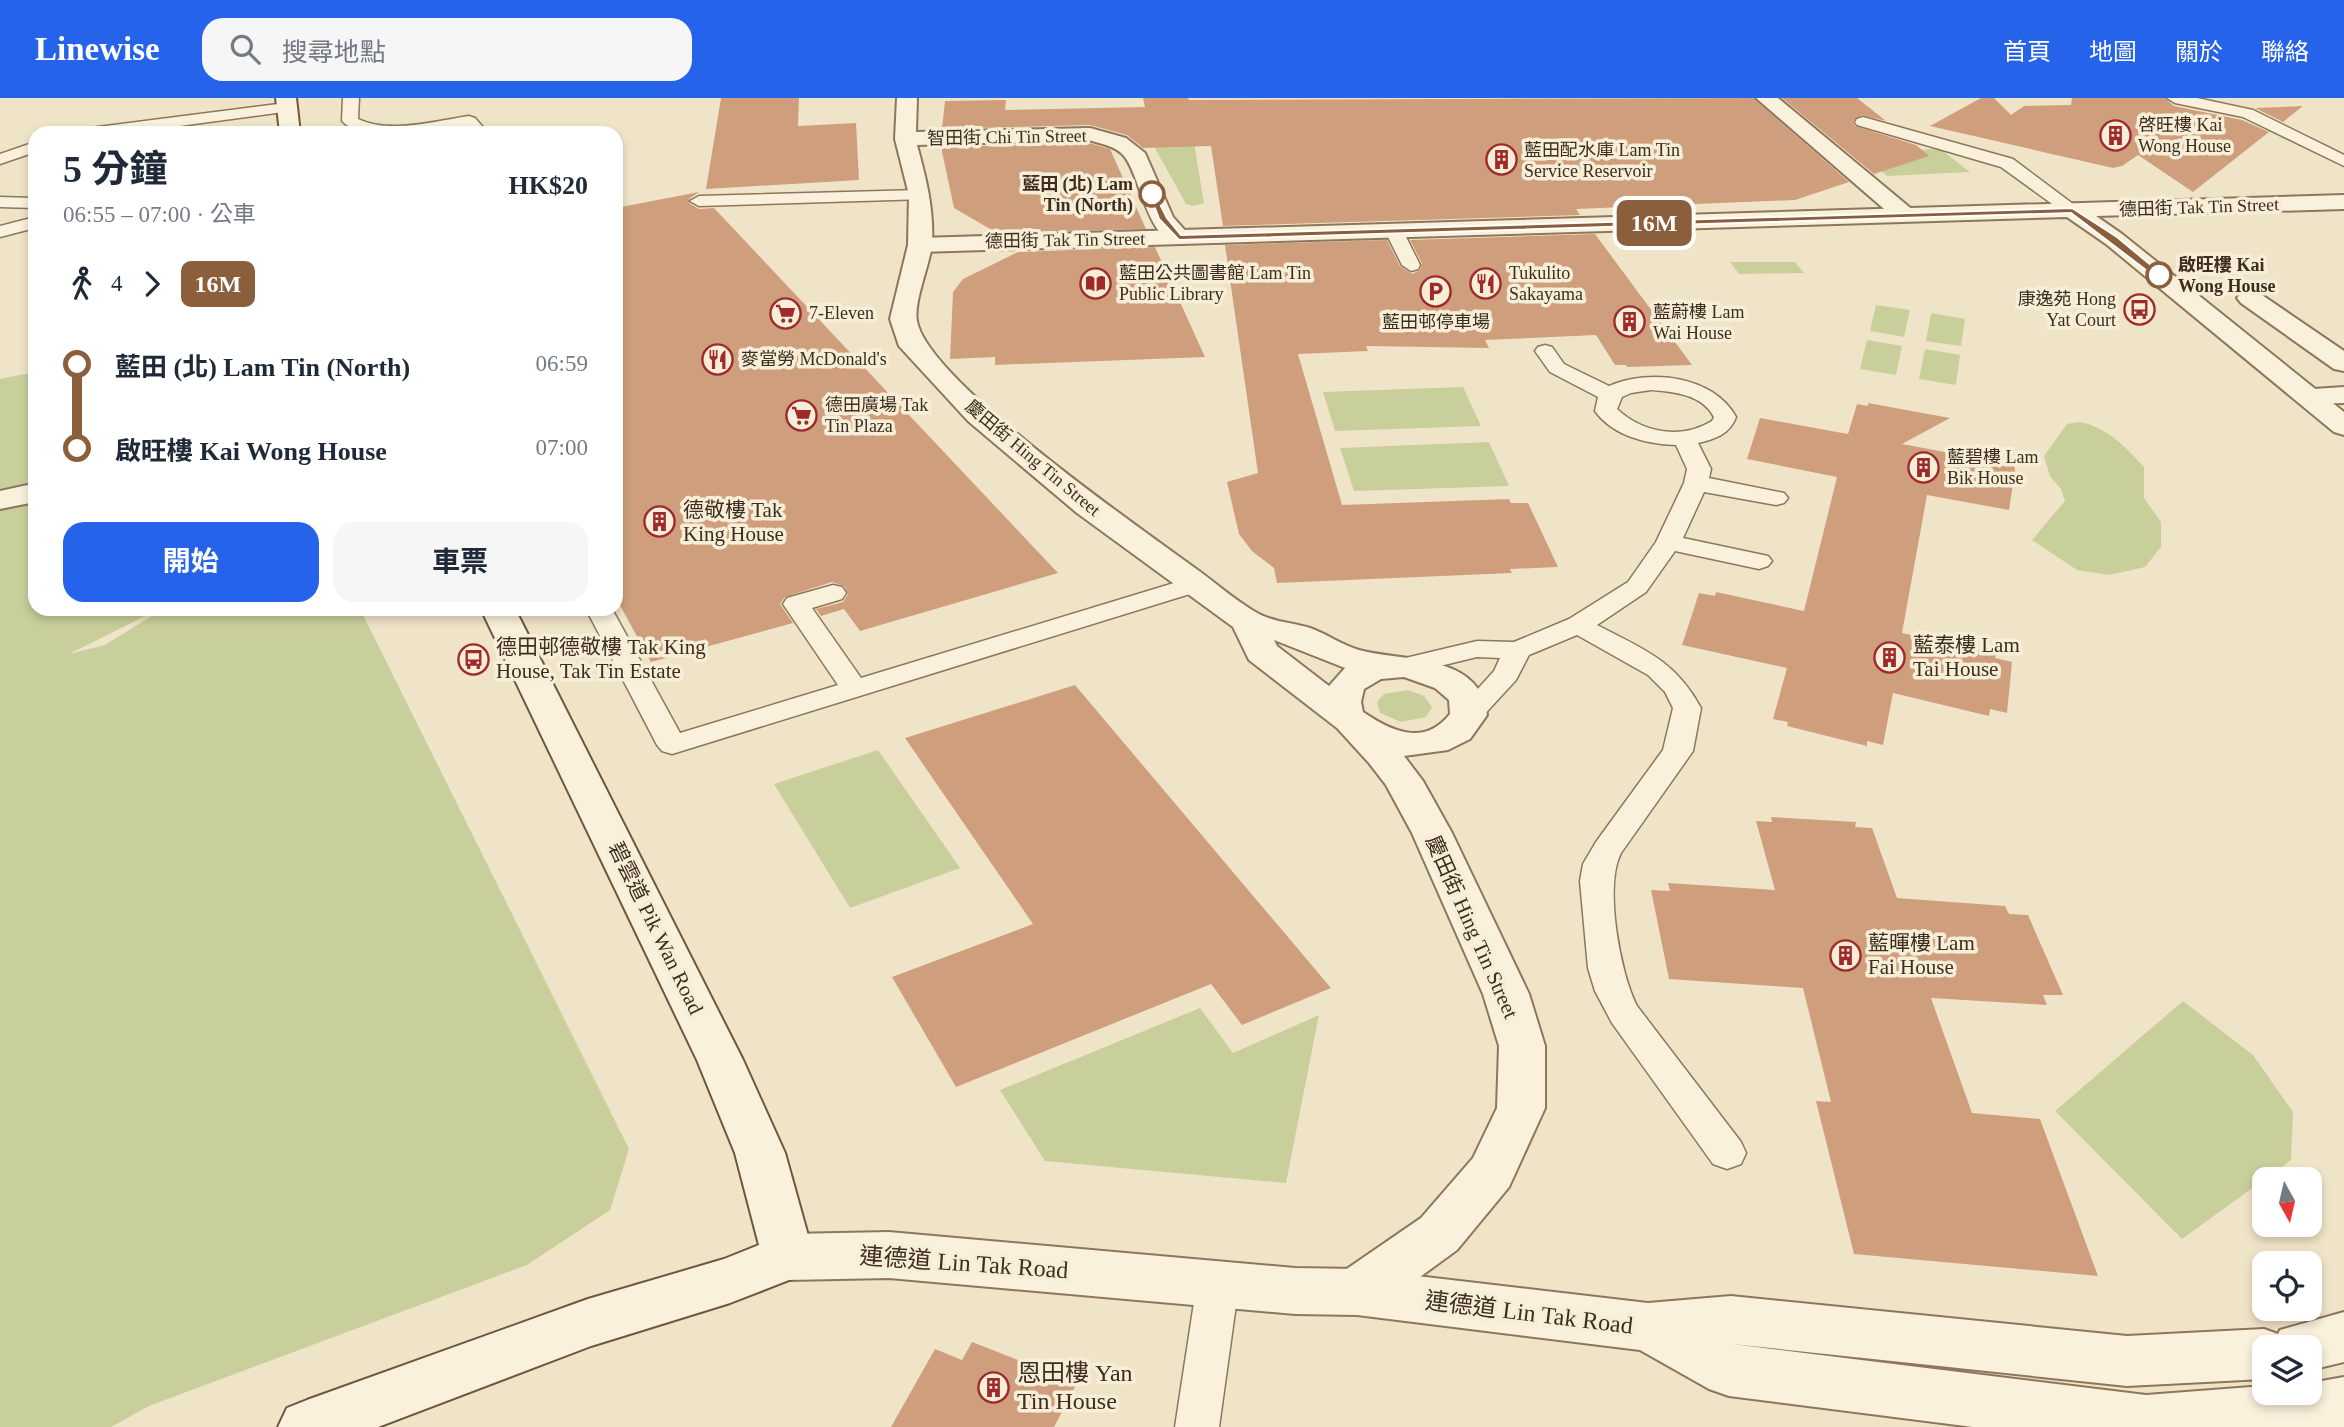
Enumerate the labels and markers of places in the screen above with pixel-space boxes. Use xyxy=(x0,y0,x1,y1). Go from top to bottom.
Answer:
place label: 啓旺樓 Kai Wong House xyxy=(2138,115,2231,156)
building icon: 啓旺樓 Kai Wong House xyxy=(2098,118,2132,152)
place label: 藍田配水庫 Lam Tin Service Reservoir xyxy=(1524,140,1680,181)
building icon: 藍田配水庫 Lam Tin Service Reservoir xyxy=(1484,143,1518,177)
place label: 藍田 (北) Lam Tin (North) xyxy=(1022,174,1133,216)
marker: 藍田 (北) Lam Tin (North) xyxy=(1139,181,1165,207)
place label: 啟旺樓 Kai Wong House xyxy=(2178,255,2276,296)
marker: 啟旺樓 Kai Wong House xyxy=(2146,262,2172,288)
place label: 藍田公共圖書館 Lam Tin Public Library xyxy=(1119,263,1311,304)
place label: Tukulito Sakayama xyxy=(1509,263,1583,304)
library icon: 藍田公共圖書館 Lam Tin Public Library xyxy=(1079,266,1113,300)
restaurant icon: Tukulito Sakayama xyxy=(1469,266,1503,300)
parking icon: 藍田邨停車場 xyxy=(1419,275,1453,309)
place label: 康逸苑 Hong Yat Court xyxy=(2018,289,2116,330)
bus stop icon: 康逸苑 Hong Yat Court xyxy=(2122,292,2156,326)
supermarket icon: 7-Eleven xyxy=(769,296,803,330)
place label: 藍蔚樓 Lam Wai House xyxy=(1653,302,1745,343)
place label: 7-Eleven xyxy=(809,303,874,323)
building icon: 藍蔚樓 Lam Wai House xyxy=(1613,305,1647,339)
place label: 藍田邨停車場 xyxy=(1382,312,1490,332)
restaurant icon: 麥當勞 McDonald's xyxy=(701,342,735,376)
place label: 麥當勞 McDonald's xyxy=(741,349,887,369)
place label: 德田廣場 Tak Tin Plaza xyxy=(825,395,928,436)
supermarket icon: 德田廣場 Tak Tin Plaza xyxy=(785,398,819,432)
place label: 藍碧樓 Lam Bik House xyxy=(1947,447,2039,488)
building icon: 藍碧樓 Lam Bik House xyxy=(1907,450,1941,484)
place label: 德敬樓 Tak King House xyxy=(683,498,784,546)
building icon: 德敬樓 Tak King House xyxy=(643,505,677,539)
place label: 藍泰樓 Lam Tai House xyxy=(1913,633,2020,681)
place label: 德田邨德敬樓 Tak King House, Tak Tin Estate xyxy=(496,635,706,683)
building icon: 藍泰樓 Lam Tai House xyxy=(1873,640,1907,674)
bus stop icon: 德田邨德敬樓 Tak King House, Tak Tin Estate xyxy=(456,642,490,676)
place label: 藍暉樓 Lam Fai House xyxy=(1868,931,1975,979)
building icon: 藍暉樓 Lam Fai House xyxy=(1828,938,1862,972)
place label: 恩田樓 Yan Tin House xyxy=(1017,1360,1133,1414)
building icon: 恩田樓 Yan Tin House xyxy=(977,1370,1011,1404)

